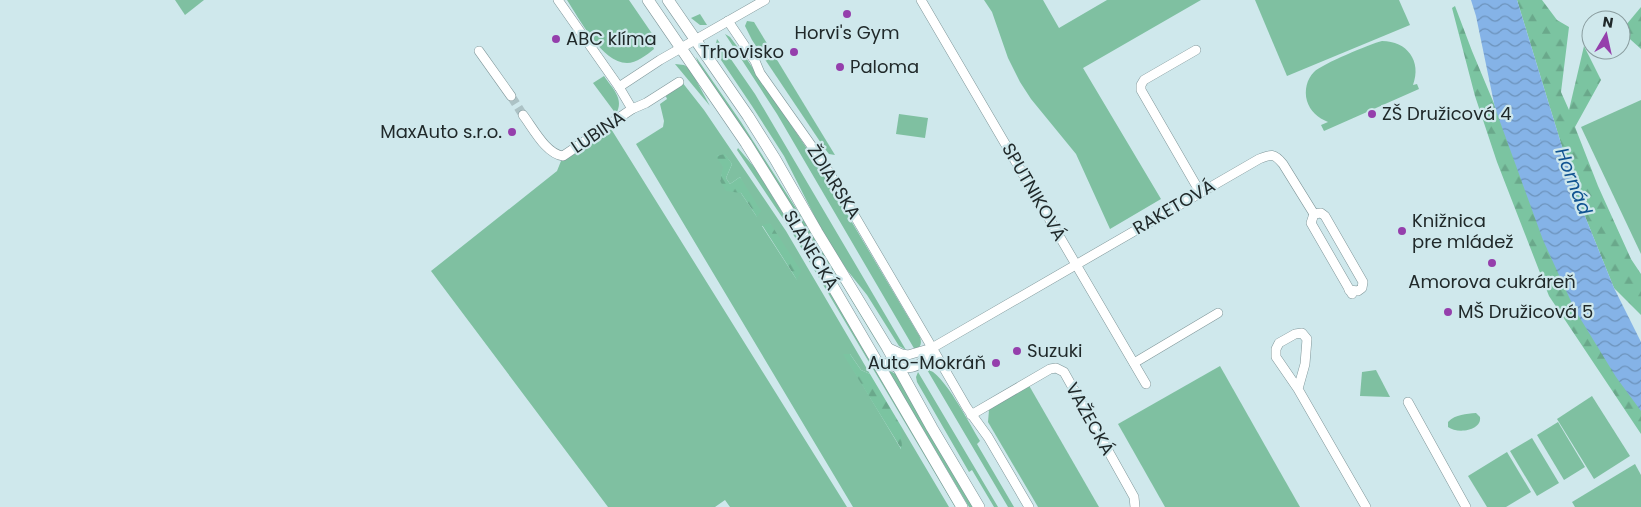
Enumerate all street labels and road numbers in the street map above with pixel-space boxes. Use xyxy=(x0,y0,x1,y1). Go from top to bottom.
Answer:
street label: LUBINA xyxy=(566,104,630,159)
street label: SPUTNIKOVÁ xyxy=(996,138,1073,245)
street label: ŽDIARSKA xyxy=(802,140,867,224)
street label: RAKETOVÁ xyxy=(1128,173,1220,240)
street label: SLANECKÁ xyxy=(778,205,845,294)
street label: VAŽECKÁ xyxy=(1060,378,1121,460)

